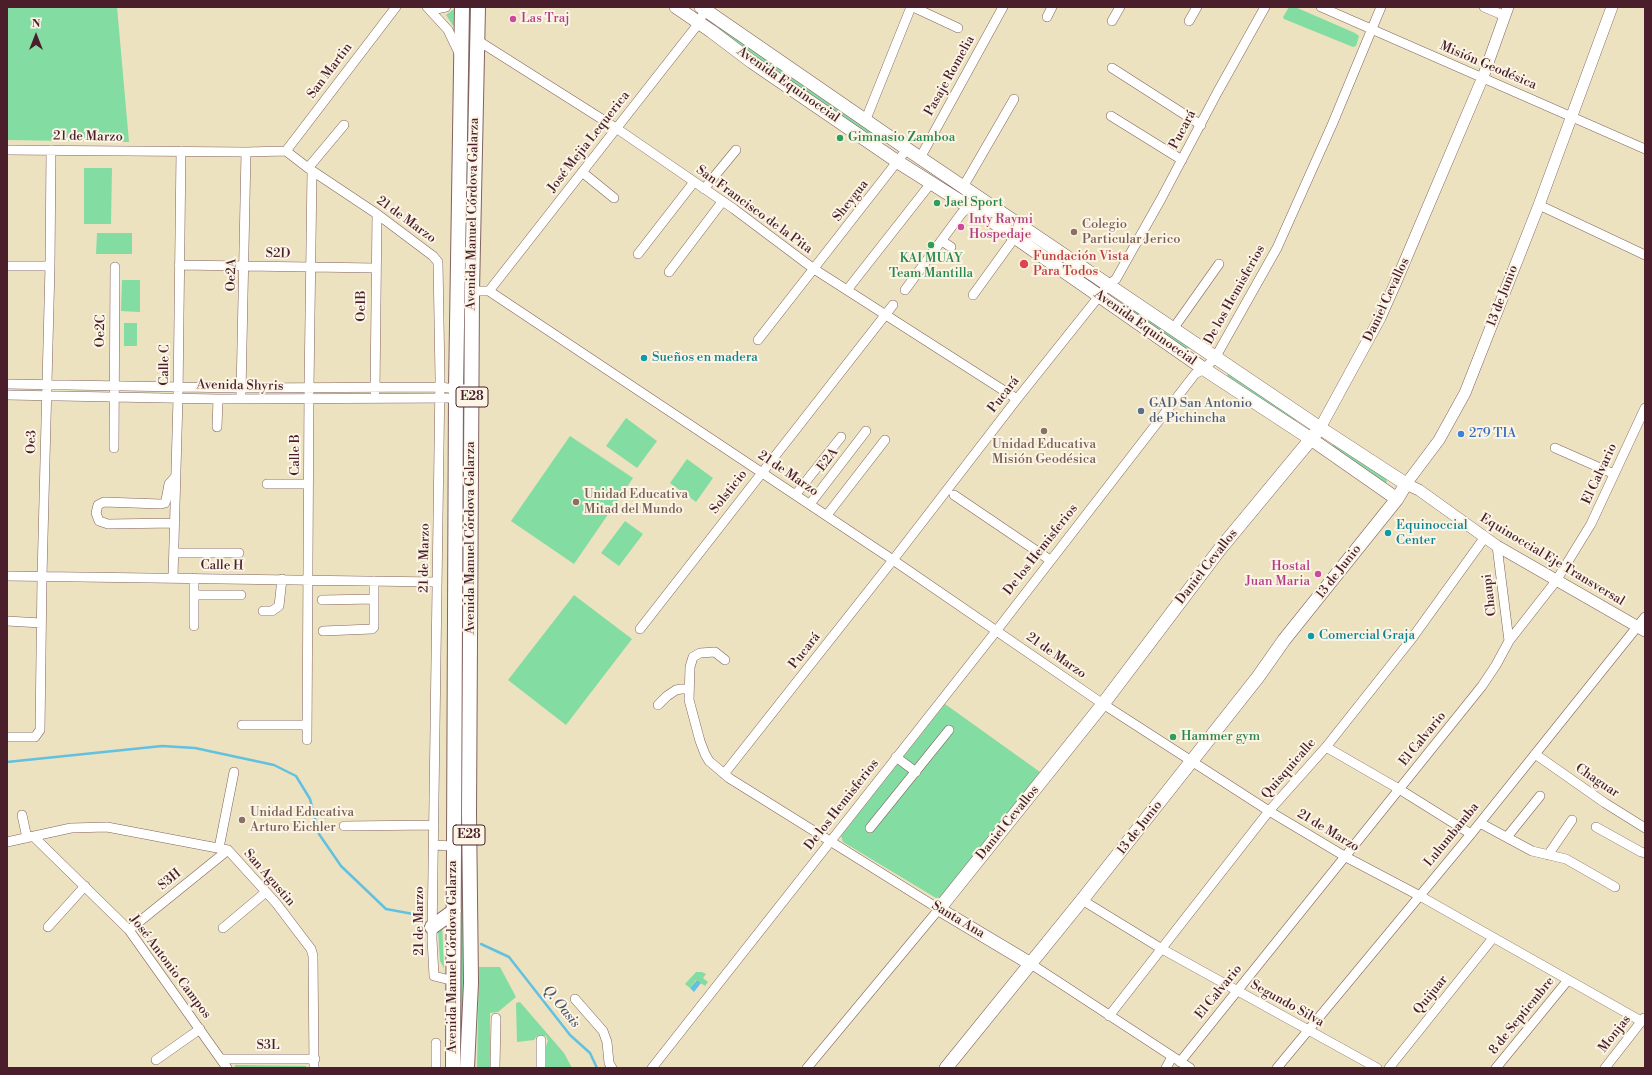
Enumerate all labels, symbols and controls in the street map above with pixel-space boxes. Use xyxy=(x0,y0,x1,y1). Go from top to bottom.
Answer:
place label: Las Traj xyxy=(521,11,569,27)
marker: Las Traj xyxy=(508,14,518,24)
north arrow xyxy=(16,16,56,56)
text: N xyxy=(32,17,40,31)
street label: Pasaje Romelia xyxy=(922,33,978,119)
street label: Misión Geodésica xyxy=(1437,38,1539,94)
street label: San Martin xyxy=(304,40,356,102)
street label: Avenida Equinoccial xyxy=(734,44,842,126)
street label: José Mejia Lequerica xyxy=(545,88,633,196)
street label: Pucará xyxy=(1166,108,1200,152)
street label: Avenida Manuel Córdova Galarza xyxy=(464,117,482,311)
street label: 21 de Marzo xyxy=(53,129,123,145)
place label: Gimnasio Zamboa xyxy=(848,130,955,146)
marker: Gimnasio Zamboa xyxy=(835,133,845,143)
street label: San Francisco de la Pita xyxy=(693,163,815,257)
street label: Sheygua xyxy=(830,177,872,225)
street label: 21 de Marzo xyxy=(373,193,439,247)
place label: Jael Sport xyxy=(945,195,1003,211)
marker: Jael Sport xyxy=(932,198,942,208)
place label: Inty Raymi Hospedaje xyxy=(969,212,1033,243)
place label: Colegio Particular Jerico xyxy=(1082,217,1181,248)
marker: Inty Raymi Hospedaje xyxy=(956,222,966,232)
marker: Colegio Particular Jerico xyxy=(1069,227,1079,237)
marker: KAI MUAY Team Mantilla xyxy=(926,240,936,250)
street label: De los Hemisferios xyxy=(1201,243,1269,347)
street label: S2D xyxy=(265,246,291,262)
place label: Fundación Vista Para Todos xyxy=(1033,249,1129,280)
place label: KAI MUAY Team Mantilla xyxy=(889,251,973,282)
street label: Daniel Cevallos xyxy=(1361,255,1413,345)
street label: Oe2A xyxy=(224,258,240,292)
marker: Fundación Vista Para Todos xyxy=(1018,258,1030,270)
street label: 13 de Junio xyxy=(1484,263,1522,329)
street label: Avenida Equinoccial xyxy=(1091,287,1199,369)
street label: Oe1B xyxy=(354,290,370,322)
street label: Oe2C xyxy=(93,314,109,348)
street label: Calle C xyxy=(157,344,173,386)
place label: Sueños en madera xyxy=(652,350,758,366)
marker: Sueños en madera xyxy=(639,353,649,363)
street label: Pucará xyxy=(985,374,1023,416)
street label: Avenida Shyris xyxy=(196,377,284,395)
road number: E28 xyxy=(456,387,488,407)
place label: GAD San Antonio de Pichincha xyxy=(1149,396,1252,427)
marker: GAD San Antonio de Pichincha xyxy=(1136,406,1146,416)
marker: Unidad Educativa Misión Geodésica xyxy=(1039,426,1049,436)
place label: 279 TIA xyxy=(1469,426,1516,442)
marker: 279 TIA xyxy=(1456,429,1466,439)
street label: Oe3 xyxy=(24,430,40,454)
street label: Calle B xyxy=(288,434,304,476)
place label: Unidad Educativa Misión Geodésica xyxy=(992,437,1096,468)
street label: El Calvario xyxy=(1579,441,1621,507)
street label: Avenida Manuel Córdova Galarza xyxy=(463,442,479,634)
street label: E2A xyxy=(814,445,842,475)
street label: 21 de Marzo xyxy=(755,448,821,500)
street label: Solsticio xyxy=(707,467,751,517)
place label: Unidad Educativa Mitad del Mundo xyxy=(584,487,688,518)
marker: Unidad Educativa Mitad del Mundo xyxy=(571,497,581,507)
street label: De los Hemisferios xyxy=(1001,501,1081,599)
street label: Equinoccial Eje Transversal xyxy=(1477,511,1627,609)
place label: Equinoccial Center xyxy=(1396,518,1468,549)
street label: 21 de Marzo xyxy=(417,523,433,593)
street label: Daniel Cevallos xyxy=(1173,526,1241,608)
marker: Equinoccial Center xyxy=(1383,528,1393,538)
street label: 13 de Junio xyxy=(1313,542,1365,602)
street label: Calle H xyxy=(200,558,244,574)
place label: Hostal Juan Maria xyxy=(1245,559,1310,590)
marker: Hostal Juan Maria xyxy=(1313,569,1323,579)
street label: Chaupi xyxy=(1480,573,1500,617)
place label: Comercial Graja xyxy=(1319,628,1415,644)
street label: Pucará xyxy=(786,630,824,672)
street label: 21 de Marzo xyxy=(1023,630,1089,682)
marker: Comercial Graja xyxy=(1306,631,1316,641)
street label: El Calvario xyxy=(1396,709,1450,769)
place label: Hammer gym xyxy=(1181,729,1260,745)
marker: Hammer gym xyxy=(1168,732,1178,742)
street label: Quisquicalle xyxy=(1259,736,1319,802)
street label: De los Hemisferios xyxy=(802,756,882,854)
street label: Chaguar xyxy=(1572,761,1622,801)
street label: Daniel Cevallos xyxy=(973,783,1043,863)
street label: 13 de Junio xyxy=(1114,798,1166,858)
street label: Lulumbamba xyxy=(1421,800,1483,870)
place label: Unidad Educativa Arturo Eichler xyxy=(250,805,354,836)
street label: 21 de Marzo xyxy=(1294,806,1362,856)
marker: Unidad Educativa Arturo Eichler xyxy=(237,815,247,825)
road number: E28 xyxy=(453,825,485,845)
street label: San Agustin xyxy=(240,846,298,910)
street label: Avenida Manuel Córdova Galarza xyxy=(445,861,461,1053)
street label: S3H xyxy=(155,866,185,894)
street label: 21 de Marzo xyxy=(412,886,428,956)
street label: Santa Ana xyxy=(929,898,987,942)
street label: José Antonio Campos xyxy=(126,912,214,1022)
street label: El Calvario xyxy=(1192,962,1246,1022)
street label: Quijuar xyxy=(1411,972,1451,1018)
street label: 8 de Septiembre xyxy=(1486,974,1558,1058)
street label: Segundo Silva xyxy=(1247,977,1327,1031)
water label: Q. Oasis xyxy=(539,982,583,1032)
street label: Monjas xyxy=(1596,1012,1634,1056)
street label: S3L xyxy=(256,1038,280,1054)

